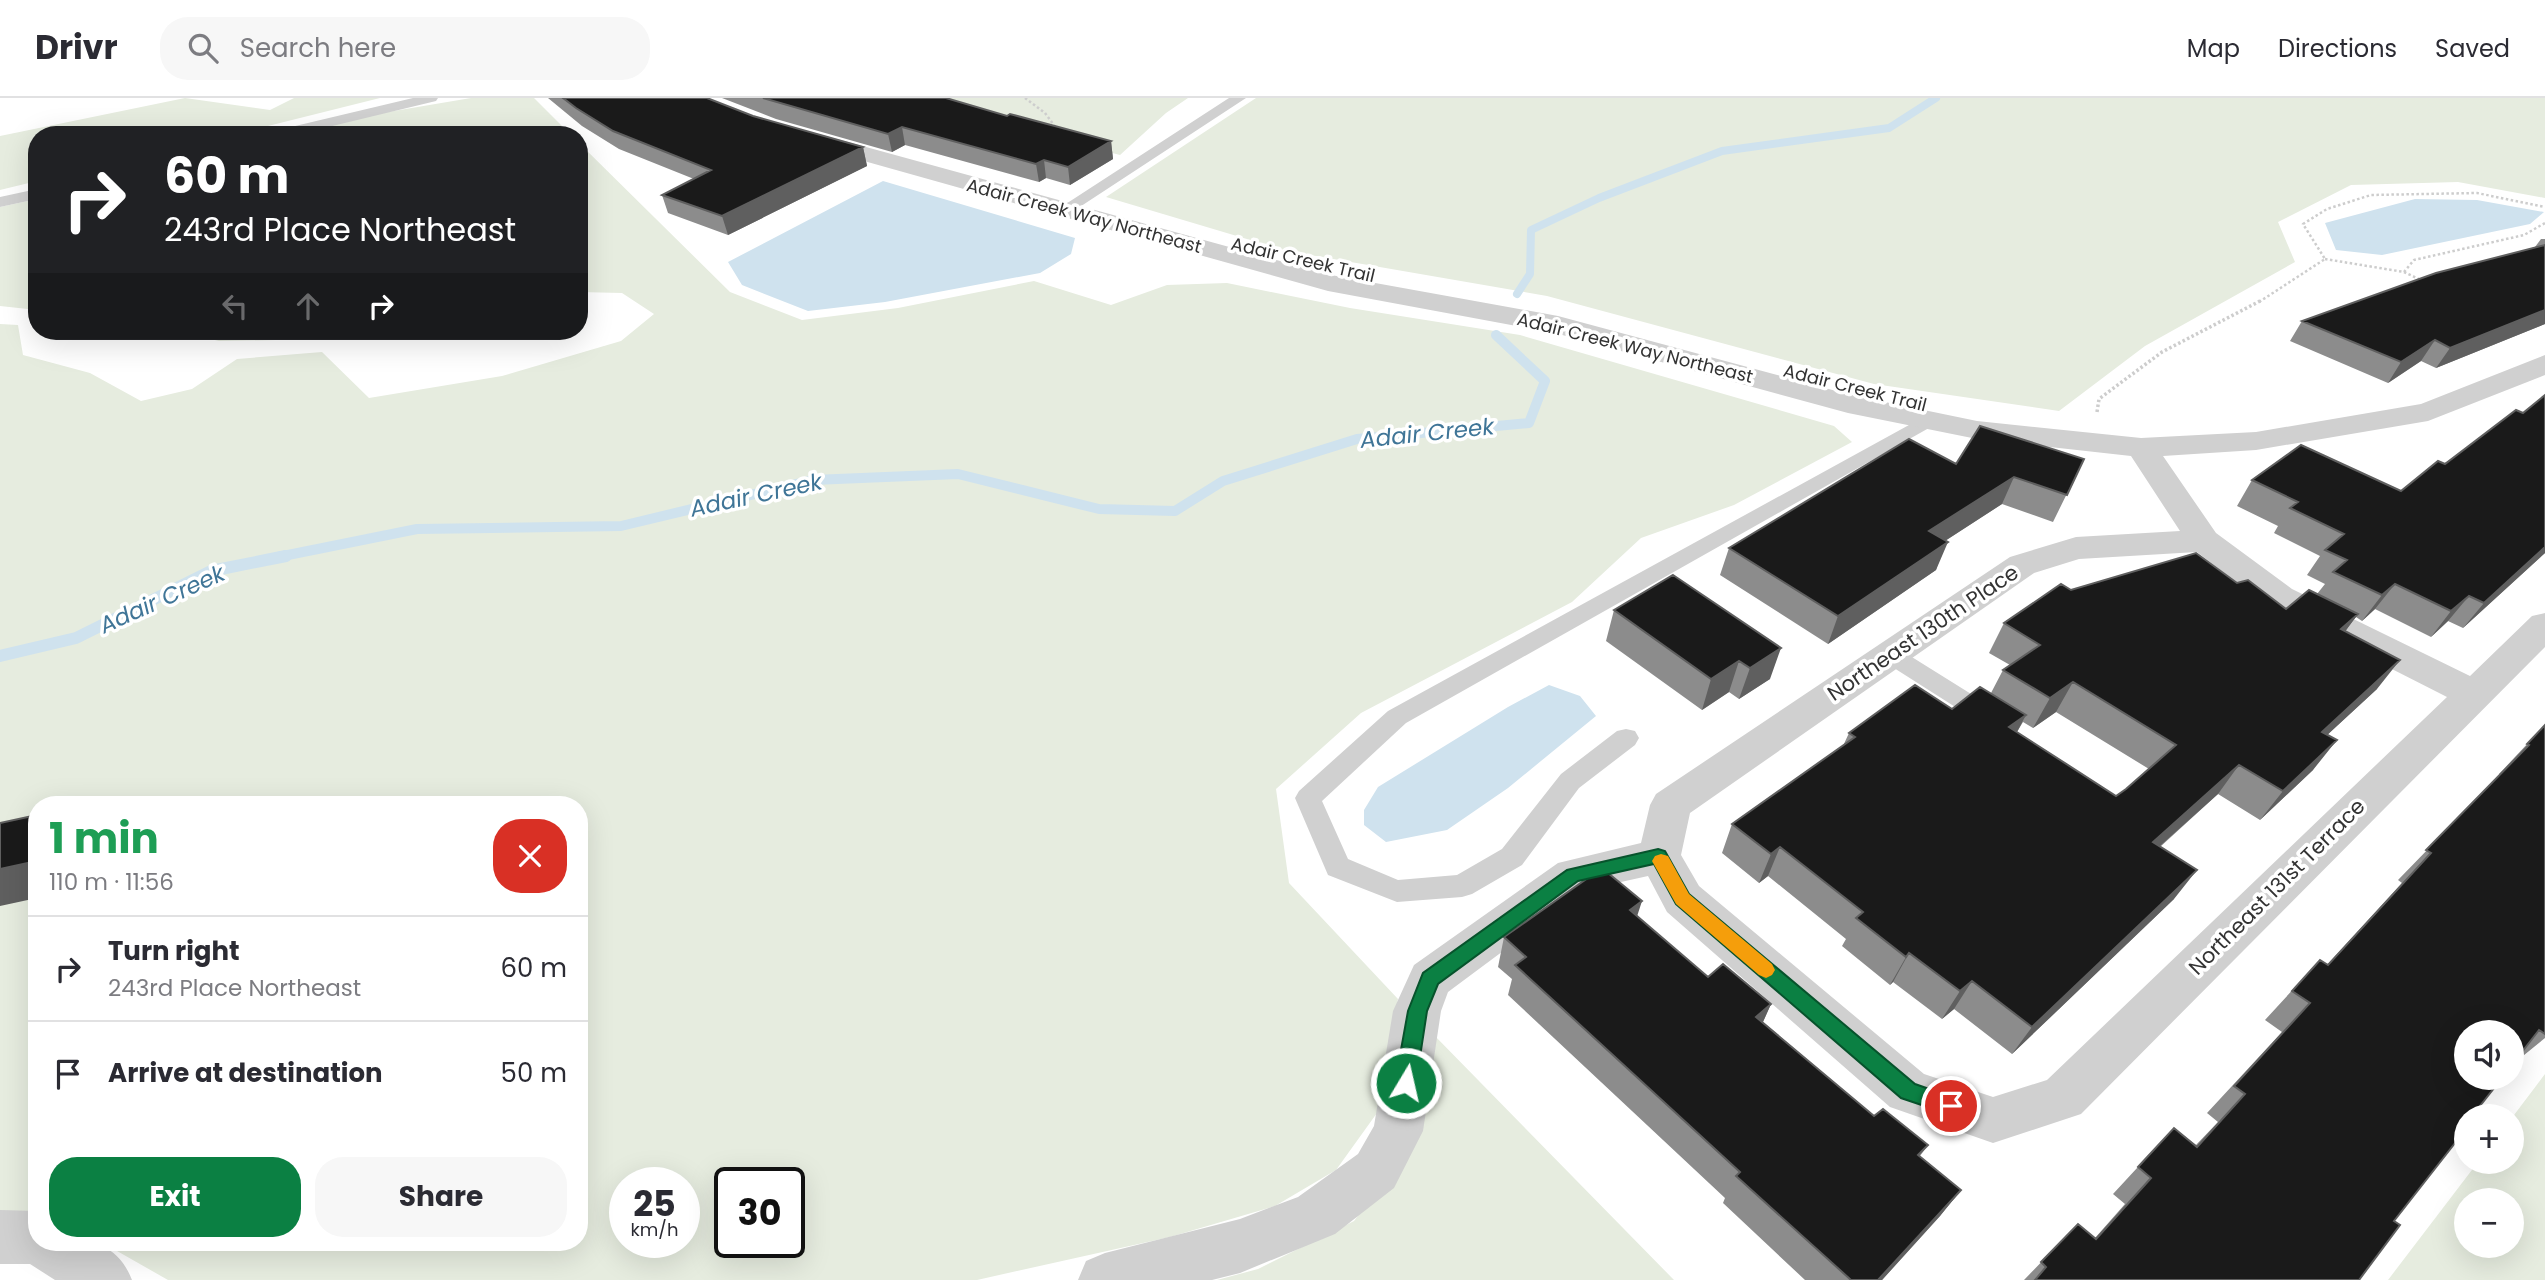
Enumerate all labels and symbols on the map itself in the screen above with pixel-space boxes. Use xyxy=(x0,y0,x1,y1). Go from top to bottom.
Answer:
street label: Adair Creek Way Northeast xyxy=(964,172,1204,259)
street label: Adair Creek Trail xyxy=(1229,231,1377,288)
street label: Adair Creek Way Northeast xyxy=(1515,306,1756,389)
street label: Adair Creek Trail xyxy=(1781,358,1929,417)
water label: Adair Creek xyxy=(1358,410,1497,456)
water label: Adair Creek xyxy=(686,465,826,525)
water label: Adair Creek xyxy=(93,557,231,641)
street label: Northeast 130th Place xyxy=(1821,558,2024,707)
street label: Northeast 131st Terrace xyxy=(2182,792,2371,981)
position arrow xyxy=(1369,1046,1443,1120)
pin xyxy=(1921,1076,1981,1136)
speed limit sign: 30 xyxy=(714,1167,805,1258)

